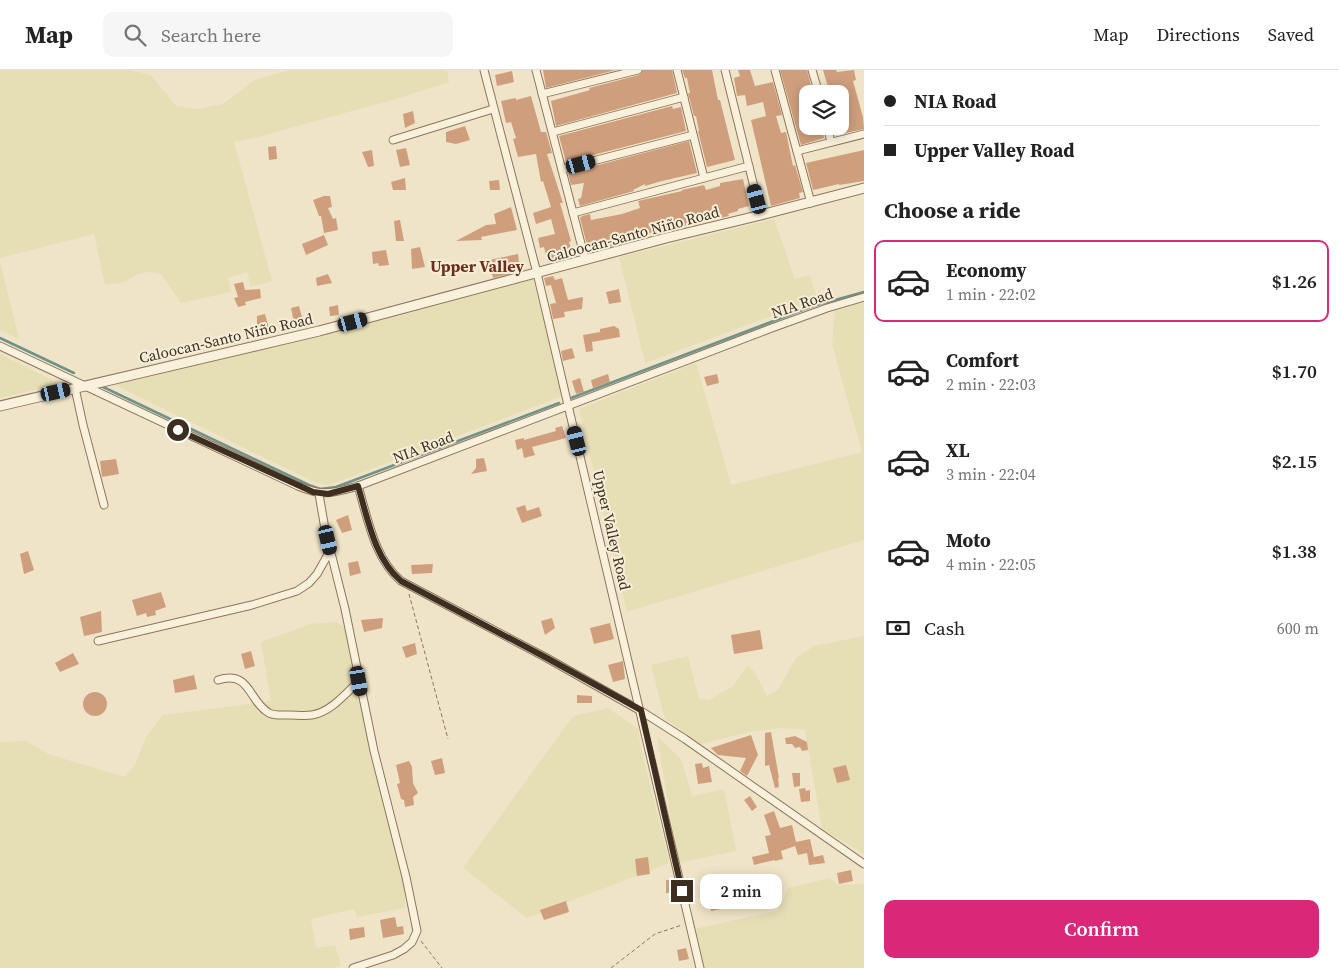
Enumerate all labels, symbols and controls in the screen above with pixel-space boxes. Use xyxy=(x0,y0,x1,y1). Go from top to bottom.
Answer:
search box xyxy=(103,12,453,57)
text: Map xyxy=(25,18,73,51)
icon: search xyxy=(121,21,149,49)
text: Search here xyxy=(161,22,261,48)
text: Map xyxy=(1093,22,1129,47)
text: Directions xyxy=(1157,22,1240,47)
text: Saved xyxy=(1268,22,1314,47)
map controls xyxy=(799,85,849,135)
button: layers xyxy=(799,85,849,135)
text: NIA Road xyxy=(914,88,997,114)
text: Upper Valley Road xyxy=(914,137,1075,163)
car xyxy=(564,153,597,175)
car xyxy=(745,183,768,215)
text: Choose a ride xyxy=(884,195,1021,225)
street label: Caloocan-Santo Niño Road xyxy=(544,201,722,267)
district label: Upper Valley xyxy=(430,255,525,277)
text: Economy xyxy=(946,257,1027,283)
icon: car xyxy=(886,259,931,304)
text: $1.26 xyxy=(1272,268,1317,294)
street label: NIA Road xyxy=(768,283,836,323)
text: 1 min · 22:02 xyxy=(946,283,1036,305)
street label: Caloocan-Santo Niño Road xyxy=(137,308,315,368)
car xyxy=(336,311,369,333)
text: Comfort xyxy=(946,347,1019,373)
icon: car xyxy=(886,349,931,394)
text: $1.70 xyxy=(1272,358,1317,384)
text: 2 min · 22:03 xyxy=(946,373,1036,395)
car xyxy=(39,381,72,403)
route start xyxy=(167,419,189,441)
car xyxy=(566,425,587,457)
street label: NIA Road xyxy=(389,426,457,468)
text: XL xyxy=(946,437,969,463)
icon: car xyxy=(886,439,931,484)
text: $2.15 xyxy=(1272,448,1317,474)
text: 3 min · 22:04 xyxy=(946,463,1036,485)
street label: Upper Valley Road xyxy=(588,468,636,593)
car xyxy=(317,524,338,556)
text: Moto xyxy=(946,527,991,553)
icon: car xyxy=(886,529,931,574)
text: $1.38 xyxy=(1272,538,1317,564)
text: 4 min · 22:05 xyxy=(946,553,1036,575)
icon: cash xyxy=(884,614,912,642)
text: Cash xyxy=(924,615,965,641)
text: 600 m xyxy=(1277,617,1319,639)
car xyxy=(349,665,368,697)
callout: 2 min xyxy=(700,874,782,908)
route end xyxy=(671,880,693,902)
text: 2 min xyxy=(720,880,762,902)
button: Confirm xyxy=(884,900,1319,958)

